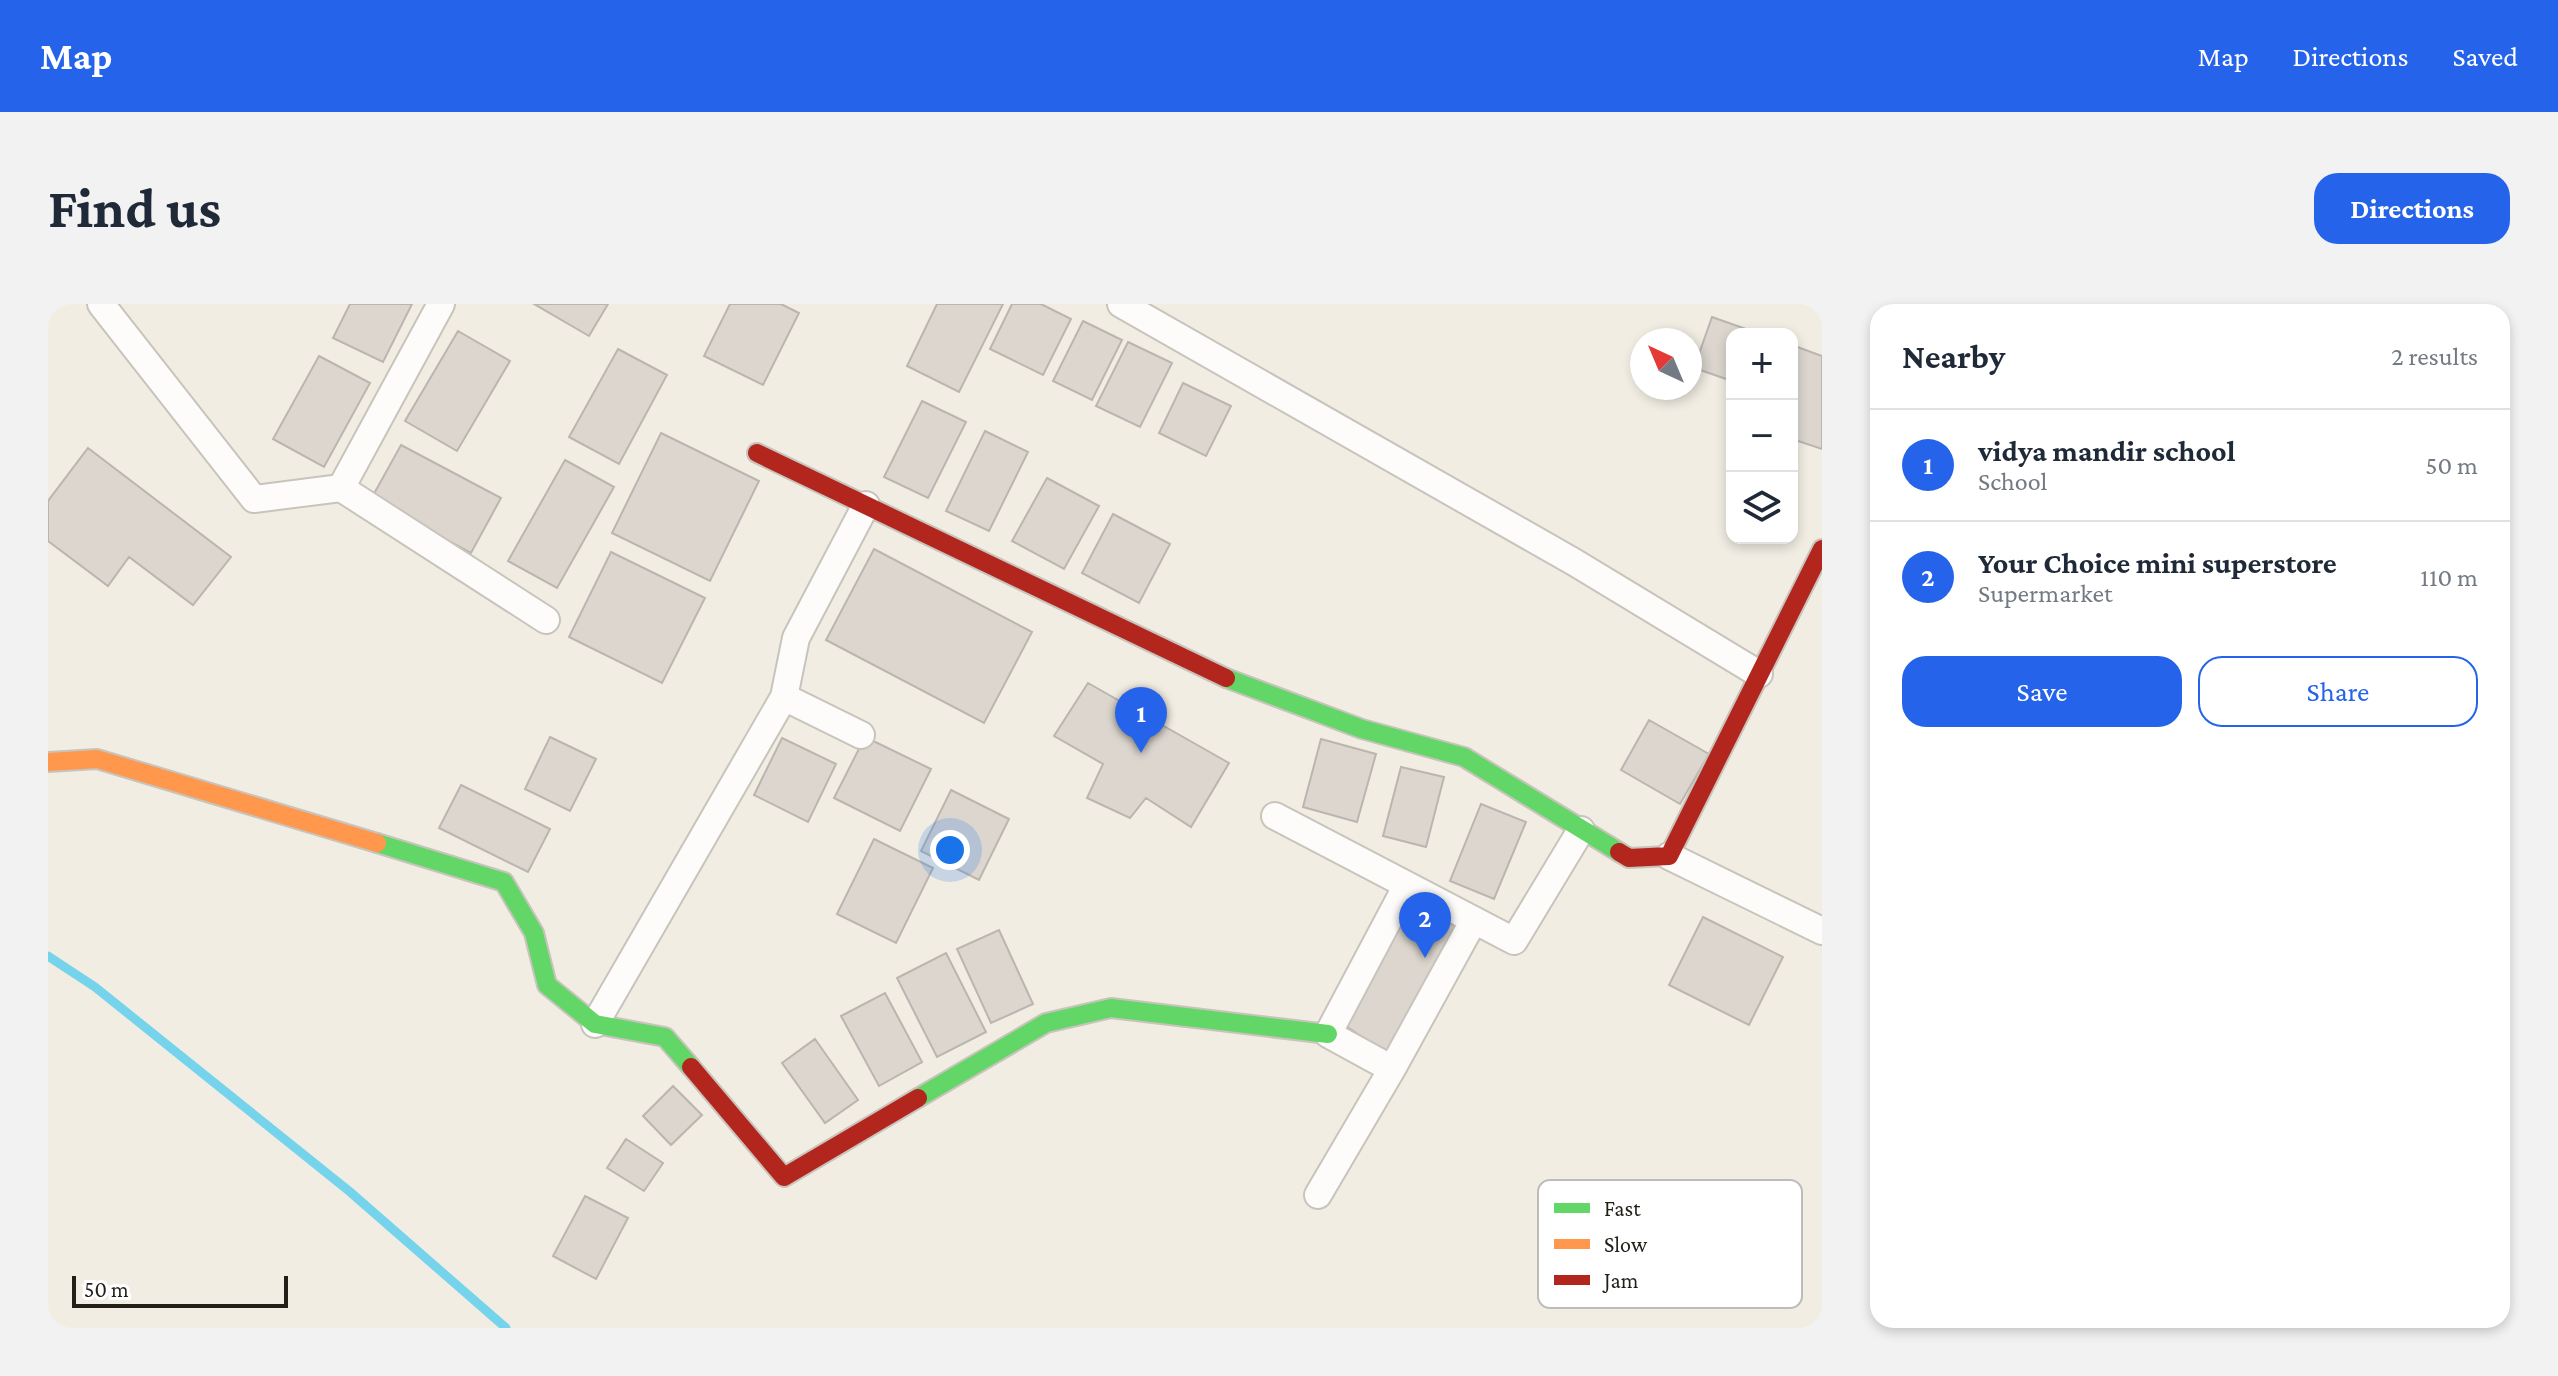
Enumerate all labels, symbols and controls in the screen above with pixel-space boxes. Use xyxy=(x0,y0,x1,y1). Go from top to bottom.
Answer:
text: Map xyxy=(40,35,113,77)
text: Map xyxy=(2198,41,2249,72)
text: Directions xyxy=(2293,41,2408,72)
text: Saved xyxy=(2452,41,2518,72)
button: Directions xyxy=(2314,173,2510,244)
text: Find us xyxy=(48,177,221,239)
north arrow xyxy=(1630,328,1702,400)
map controls xyxy=(1726,328,1798,544)
button: + xyxy=(1726,328,1798,400)
text: Nearby xyxy=(1902,338,2005,375)
text: 2 results xyxy=(2391,342,2478,371)
button: − xyxy=(1726,400,1798,472)
text: vidya mandir school xyxy=(1978,434,2235,467)
text: 1 xyxy=(1923,451,1933,480)
text: 50 m xyxy=(2425,451,2478,480)
text: School xyxy=(1978,467,2047,496)
button: layers xyxy=(1726,472,1798,544)
text: Your Choice mini superstore xyxy=(1978,546,2337,579)
text: 2 xyxy=(1921,563,1935,592)
text: 110 m xyxy=(2420,563,2478,592)
text: Supermarket xyxy=(1978,579,2113,608)
button: Save xyxy=(1902,656,2182,727)
button: Share xyxy=(2198,656,2478,727)
pin: 1 xyxy=(1115,687,1167,753)
your location xyxy=(930,830,970,870)
pin: 2 xyxy=(1399,892,1451,958)
legend xyxy=(1538,1180,1802,1308)
text: Fast xyxy=(1604,1196,1641,1221)
text: Slow xyxy=(1604,1232,1648,1257)
text: Jam xyxy=(1602,1268,1639,1293)
scale bar xyxy=(72,1272,288,1308)
text: 50 m xyxy=(84,1277,129,1302)

